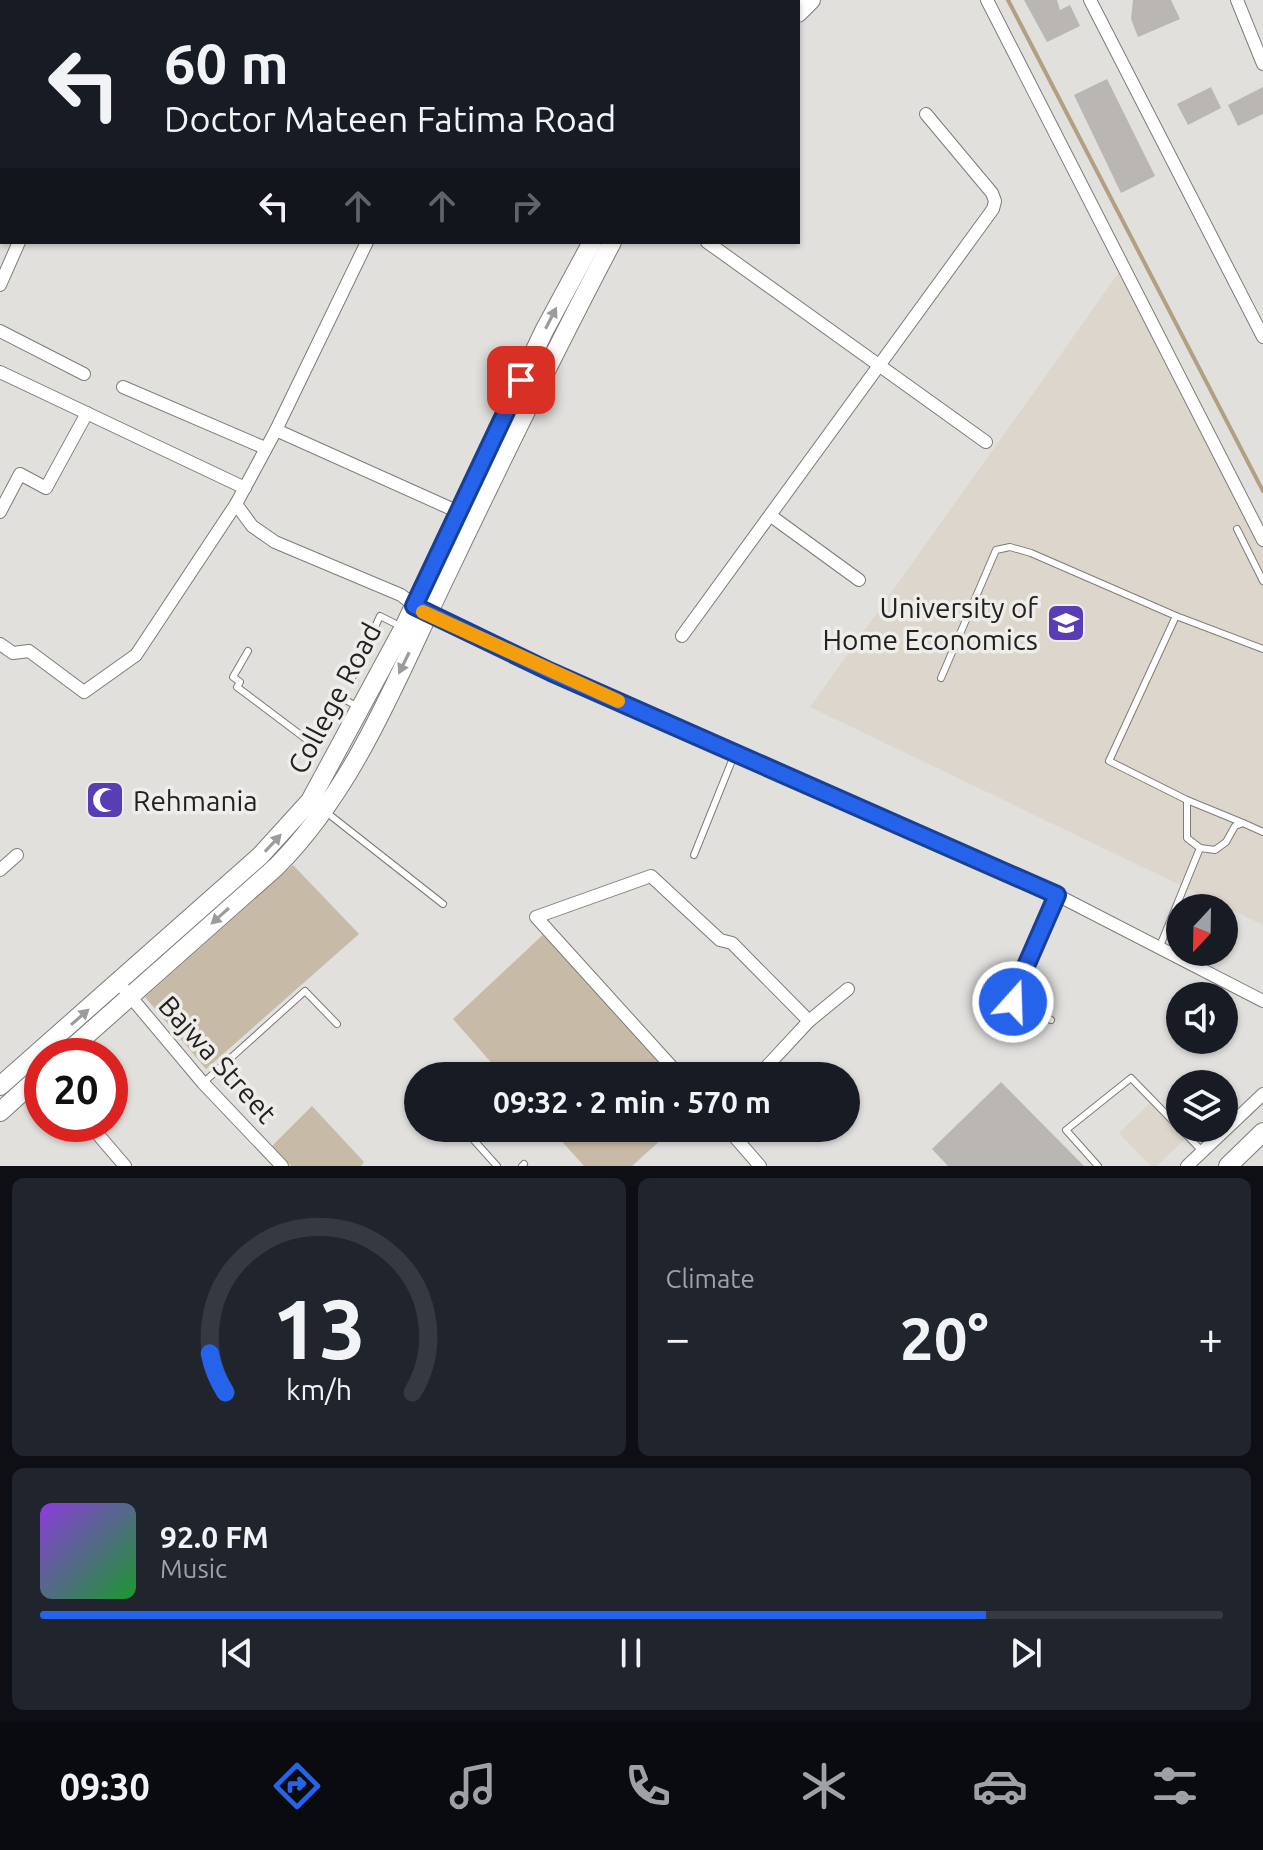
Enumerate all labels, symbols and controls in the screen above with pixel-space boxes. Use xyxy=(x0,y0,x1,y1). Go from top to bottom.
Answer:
icon: left xyxy=(32,32,136,136)
text: 60 m xyxy=(164,32,289,95)
text: Doctor Mateen Fatima Road xyxy=(164,98,616,139)
icon: left xyxy=(252,184,296,228)
icon: ahead xyxy=(336,184,380,228)
icon: ahead xyxy=(420,184,464,228)
icon: right xyxy=(504,184,548,228)
one-way arrow xyxy=(544,306,557,329)
pin xyxy=(487,346,555,414)
icon: arrive xyxy=(499,358,543,402)
place label: University of Home Economics xyxy=(823,592,1038,655)
school or university icon: University of Home Economics xyxy=(1045,602,1087,644)
street label: College Road xyxy=(281,617,387,779)
one-way arrow xyxy=(397,652,410,675)
mosque icon: Rehmania xyxy=(84,779,126,821)
place label: Rehmania xyxy=(133,785,258,816)
one-way arrow xyxy=(264,833,282,852)
north arrow xyxy=(1166,894,1238,966)
map controls xyxy=(1166,894,1238,1142)
one-way arrow xyxy=(211,907,230,925)
position arrow xyxy=(971,960,1055,1044)
button: sound xyxy=(1166,982,1238,1054)
street label: Bajwa Street xyxy=(153,989,283,1129)
one-way arrow xyxy=(70,1009,90,1026)
speed limit sign: 20 xyxy=(24,1038,128,1142)
button: layers xyxy=(1166,1070,1238,1142)
text: 09:32 · 2 min · 570 m xyxy=(493,1085,771,1119)
text: Climate xyxy=(666,1264,755,1293)
text: 13 xyxy=(272,1281,366,1375)
text: 20° xyxy=(900,1304,989,1371)
text: − xyxy=(666,1313,690,1362)
text: + xyxy=(1198,1313,1223,1362)
text: km/h xyxy=(286,1373,352,1405)
text: 92.0 FM xyxy=(160,1520,269,1554)
text: Music xyxy=(160,1554,227,1583)
icon: previous xyxy=(215,1631,259,1675)
icon: pause xyxy=(609,1631,653,1675)
icon: next xyxy=(1004,1631,1048,1675)
icon: directions xyxy=(269,1758,325,1814)
icon: music xyxy=(445,1758,501,1814)
icon: phone xyxy=(620,1758,676,1814)
icon: climate xyxy=(796,1758,852,1814)
icon: car xyxy=(972,1758,1028,1814)
icon: filters xyxy=(1147,1758,1203,1814)
text: 09:30 xyxy=(60,1766,150,1807)

